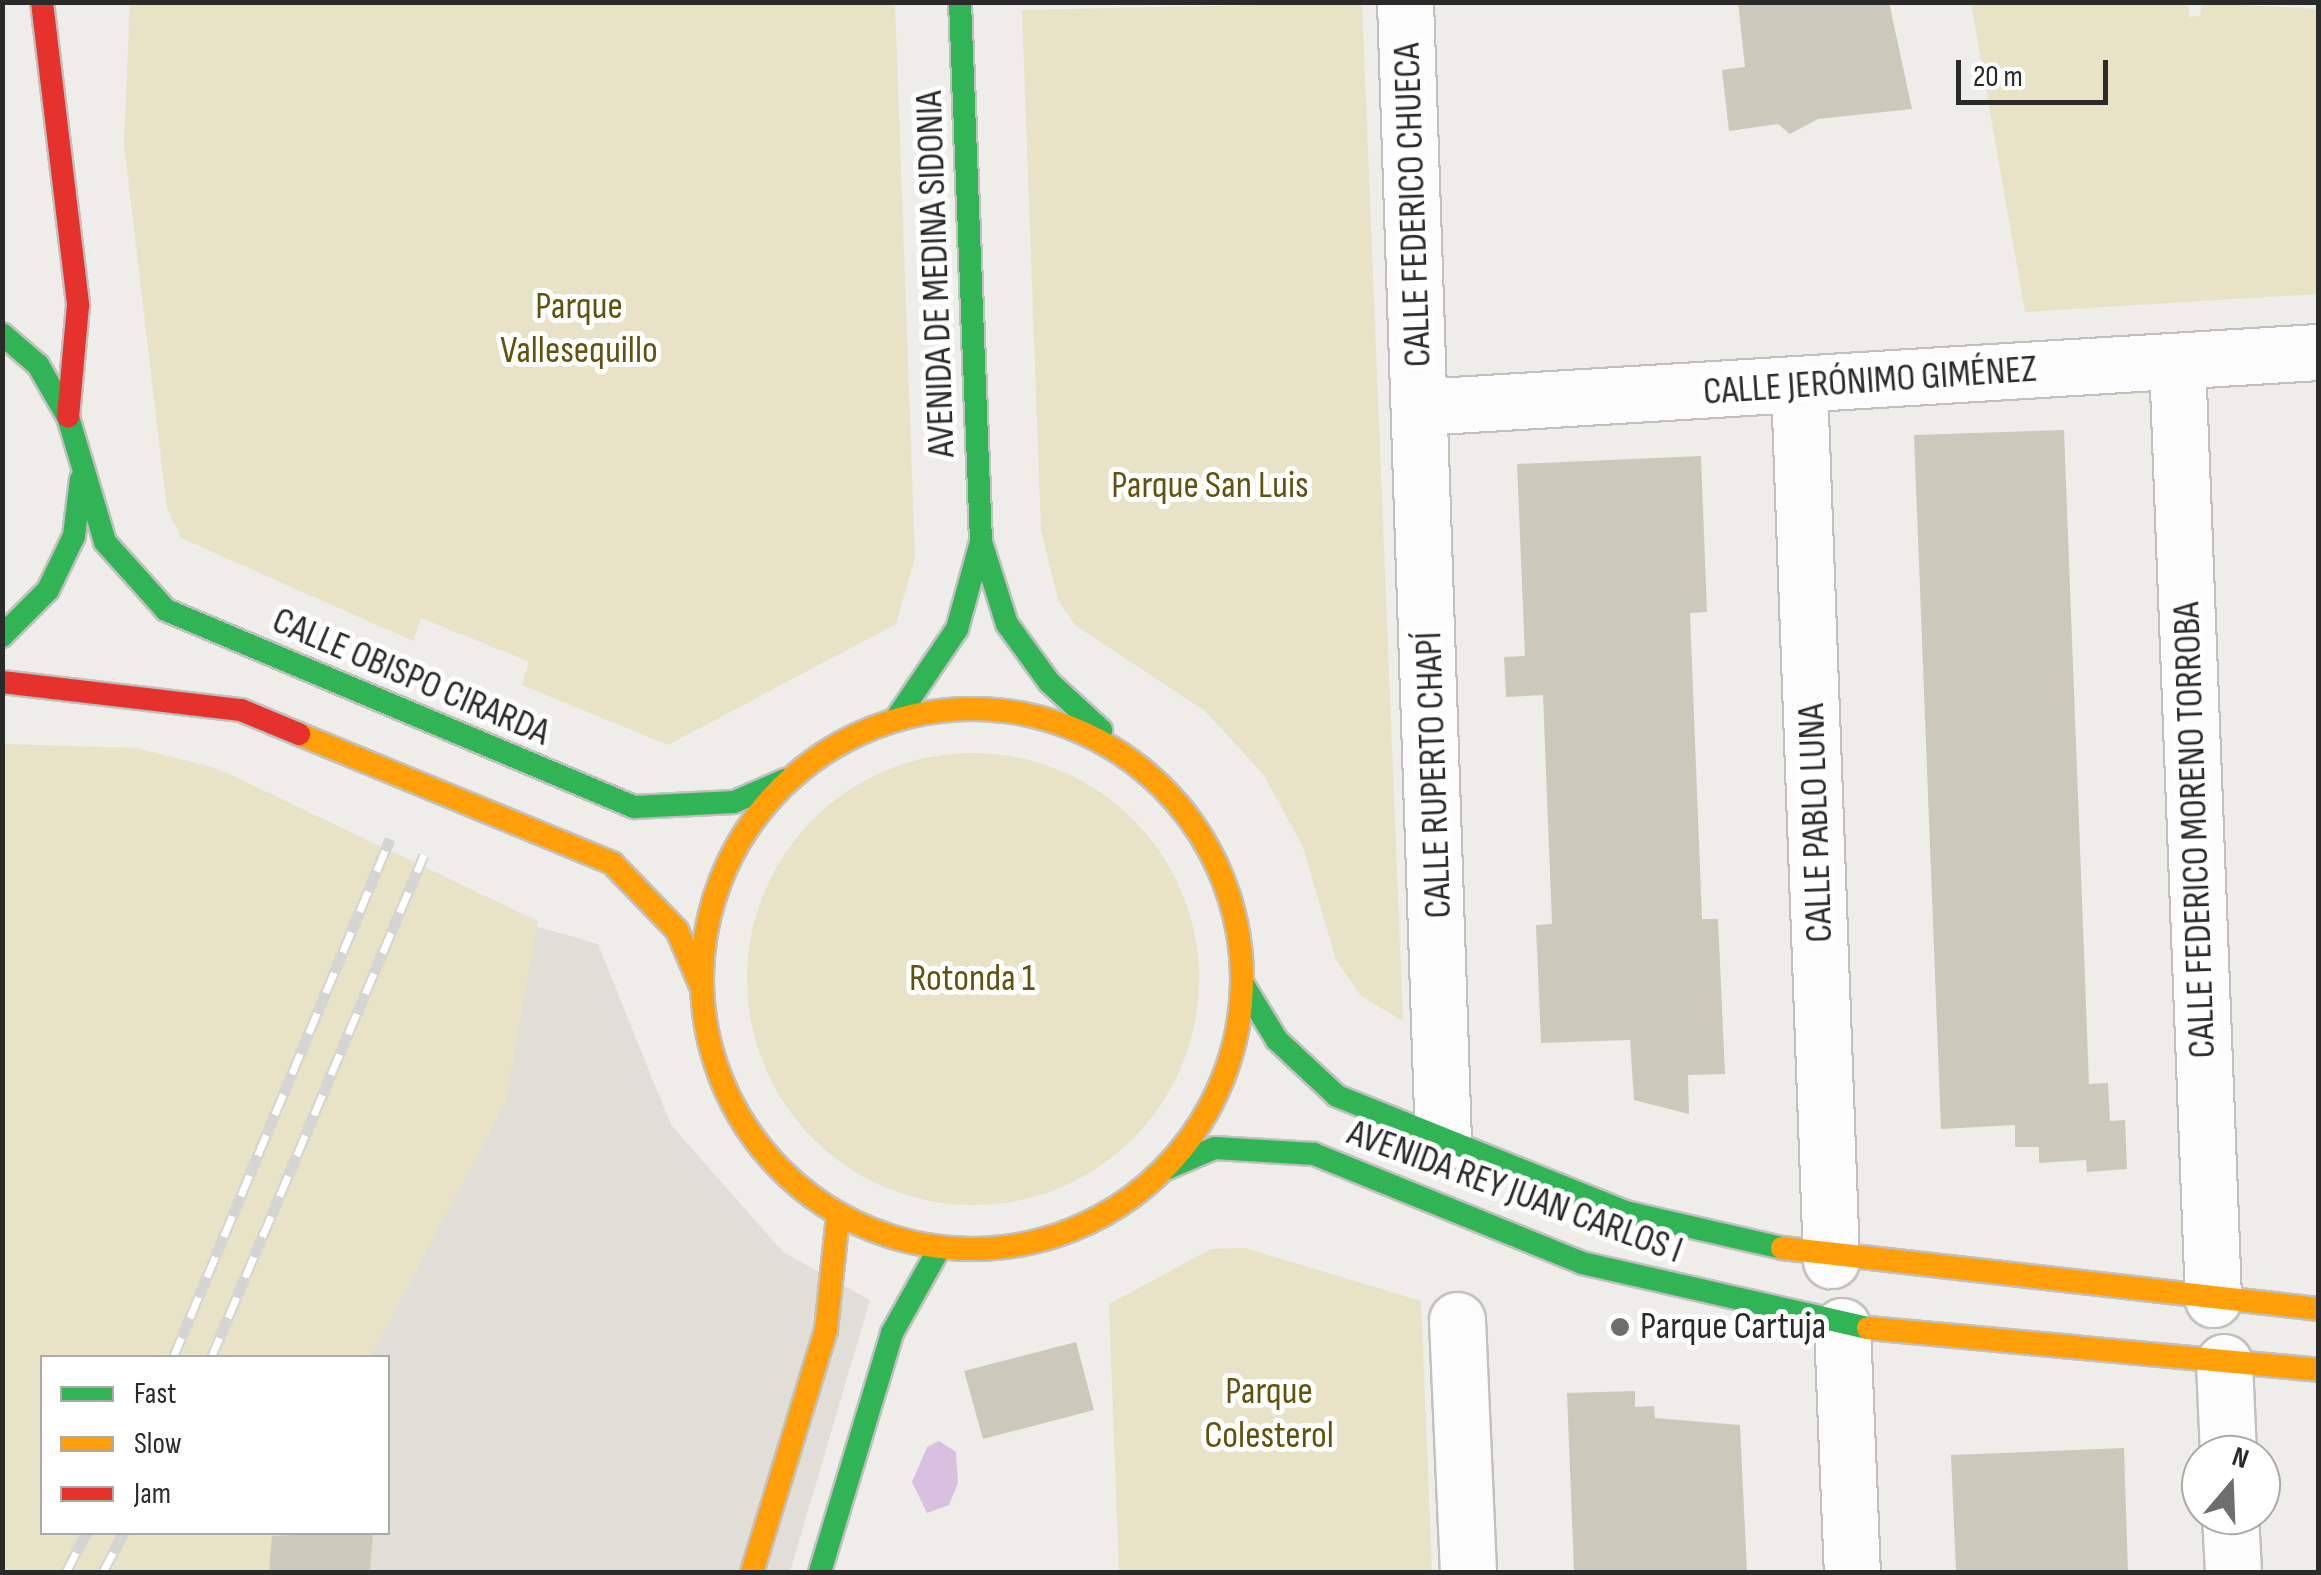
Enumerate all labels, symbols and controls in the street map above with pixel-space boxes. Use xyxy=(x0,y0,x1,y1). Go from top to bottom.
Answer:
scale bar xyxy=(1961,40,2114,102)
street label: CALLE FEDERICO CHUECA xyxy=(1385,42,1441,368)
text: 20 m xyxy=(1973,59,2023,95)
street label: AVENIDA DE MEDINA SIDONIA xyxy=(907,90,965,458)
park label: Parque Vallesequillo xyxy=(500,284,658,373)
street label: CALLE JERÓNIMO GIMÉNEZ xyxy=(1702,347,2038,415)
park label: Parque San Luis xyxy=(1111,463,1309,509)
street label: CALLE OBISPO CIRARDA xyxy=(266,598,556,756)
street label: CALLE FEDERICO MORENO TORROBA xyxy=(2164,601,2226,1059)
street label: CALLE RUPERTO CHAPÍ xyxy=(1406,631,1462,919)
street label: CALLE PABLO LUNA xyxy=(1789,703,1843,943)
park label: Rotonda 1 xyxy=(909,956,1035,1002)
street label: AVENIDA REY JUAN CARLOS I xyxy=(1341,1110,1689,1274)
place label: Parque Cartuja xyxy=(1640,1304,1826,1350)
marker: Parque Cartuja xyxy=(1609,1316,1631,1338)
legend xyxy=(40,1355,390,1535)
park label: Parque Colesterol xyxy=(1204,1369,1334,1458)
text: Fast xyxy=(134,1376,176,1412)
text: Slow xyxy=(134,1426,182,1462)
north arrow xyxy=(2181,1435,2281,1535)
text: N xyxy=(2228,1440,2253,1476)
text: Jam xyxy=(134,1476,171,1512)

